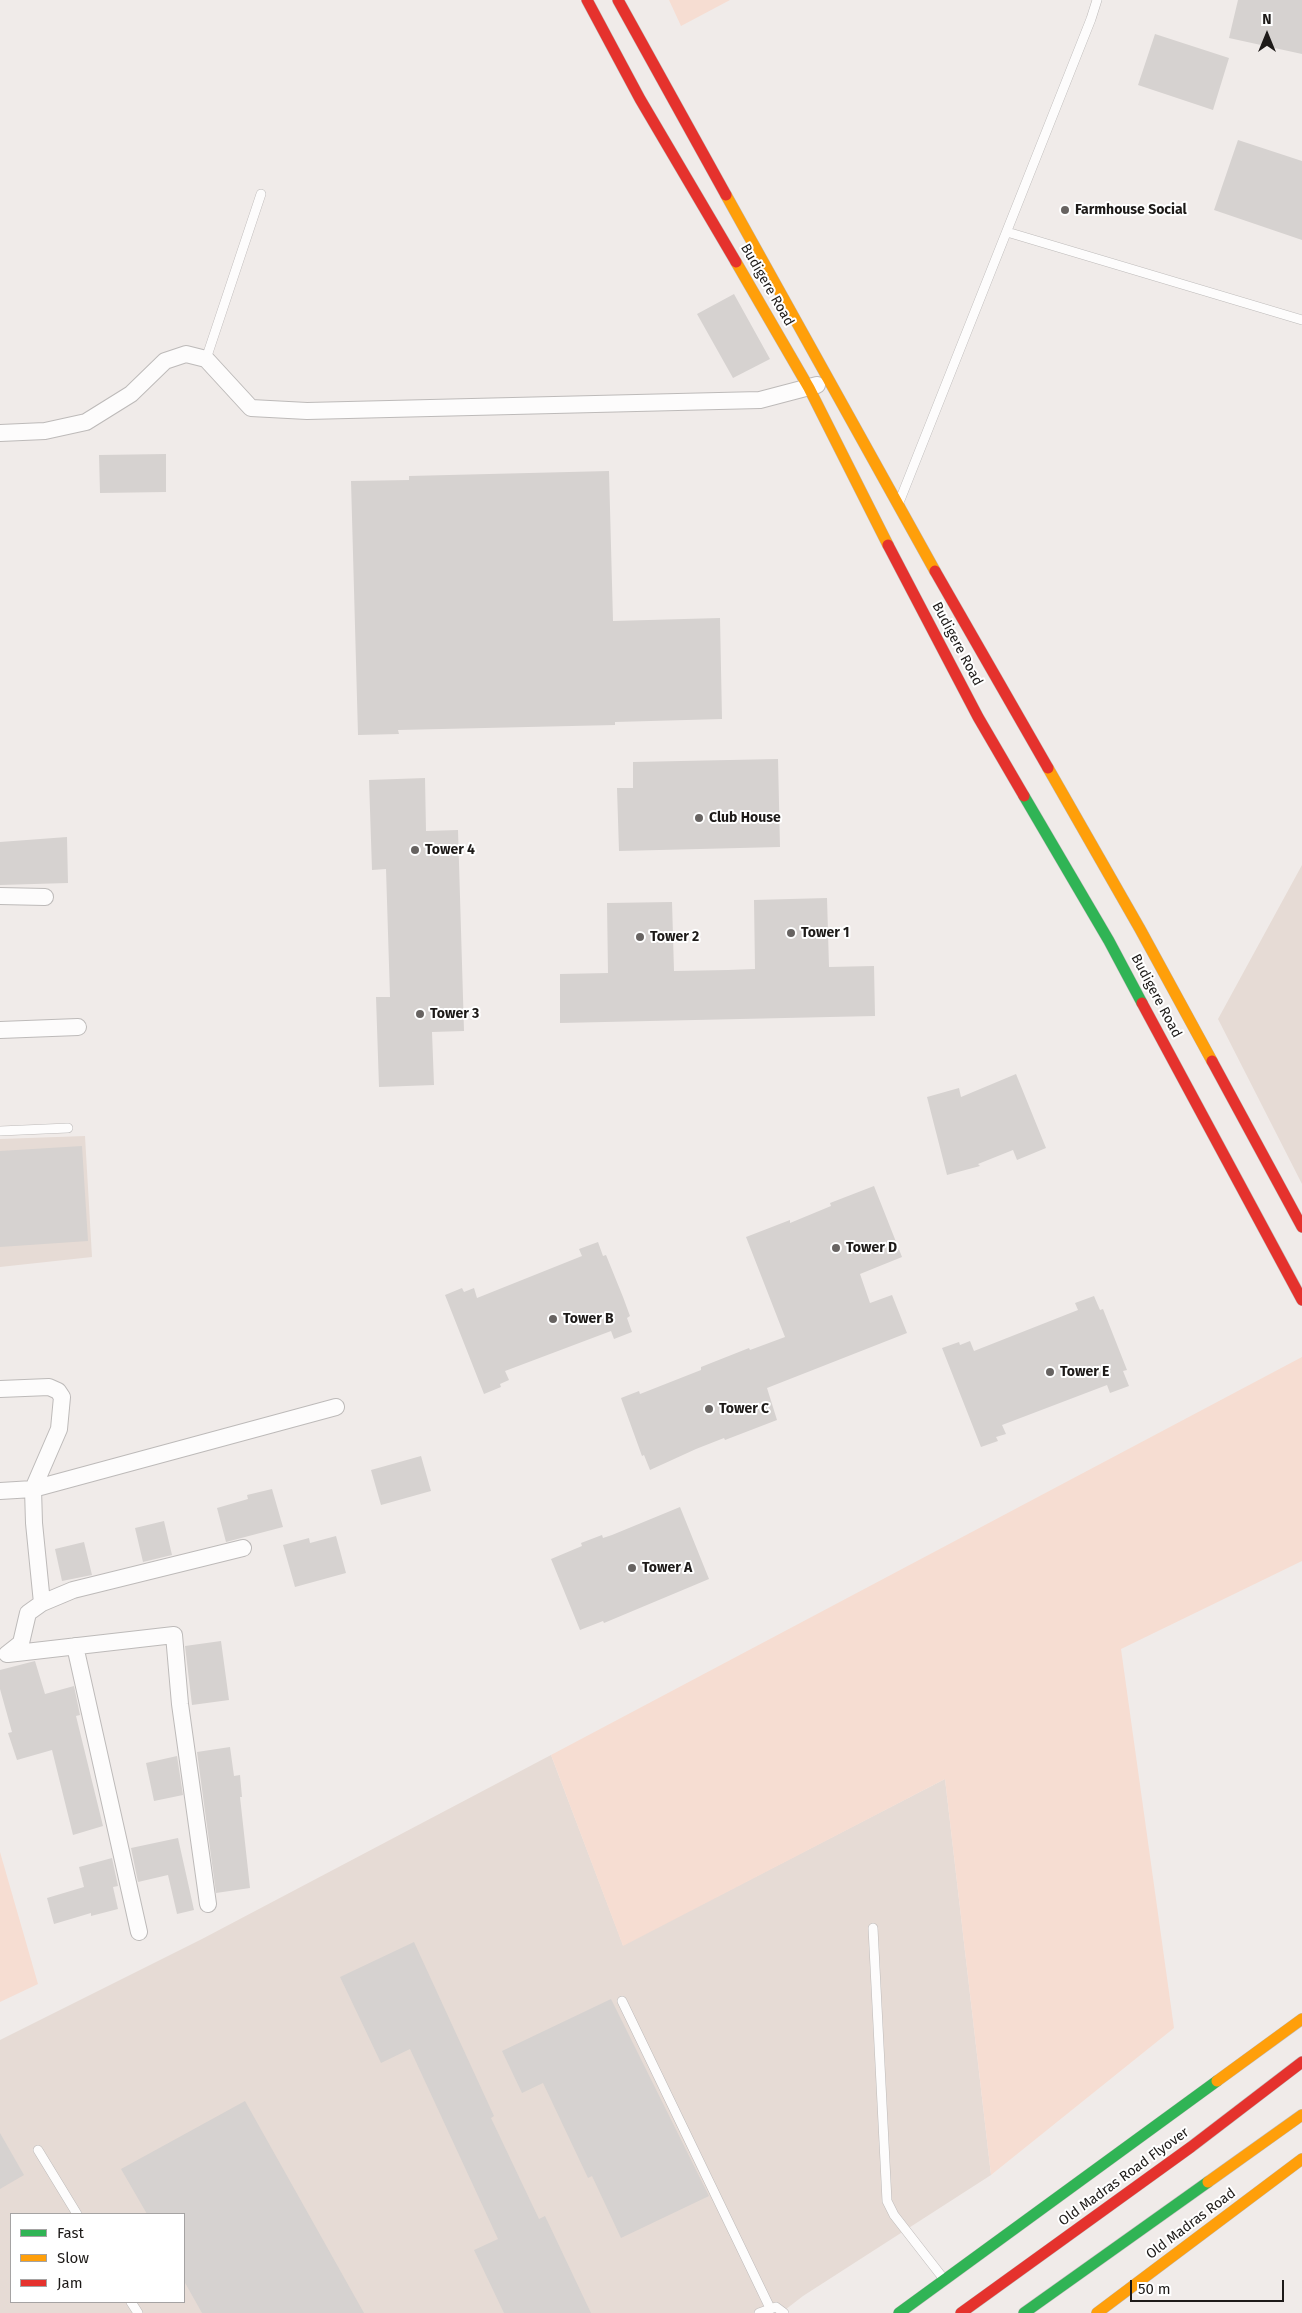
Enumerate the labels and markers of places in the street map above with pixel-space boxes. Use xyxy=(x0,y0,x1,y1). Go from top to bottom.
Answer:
place label: Farmhouse Social xyxy=(1075,202,1187,218)
marker: Farmhouse Social xyxy=(1059,204,1071,216)
place label: Club House xyxy=(709,810,781,826)
marker: Club House xyxy=(693,812,705,824)
place label: Tower 4 xyxy=(425,842,475,858)
marker: Tower 4 xyxy=(409,844,421,856)
place label: Tower 1 xyxy=(801,925,850,941)
marker: Tower 1 xyxy=(785,927,797,939)
place label: Tower 2 xyxy=(650,929,699,945)
marker: Tower 2 xyxy=(634,931,646,943)
place label: Tower 3 xyxy=(430,1006,479,1022)
marker: Tower 3 xyxy=(414,1008,426,1020)
place label: Tower D xyxy=(846,1240,897,1256)
marker: Tower D xyxy=(830,1242,842,1254)
place label: Tower B xyxy=(563,1311,614,1327)
marker: Tower B xyxy=(547,1313,559,1325)
place label: Tower E xyxy=(1060,1364,1109,1380)
marker: Tower E xyxy=(1044,1366,1056,1378)
place label: Tower C xyxy=(719,1401,769,1417)
marker: Tower C xyxy=(703,1403,715,1415)
place label: Tower A xyxy=(642,1560,692,1576)
marker: Tower A xyxy=(626,1562,638,1574)

